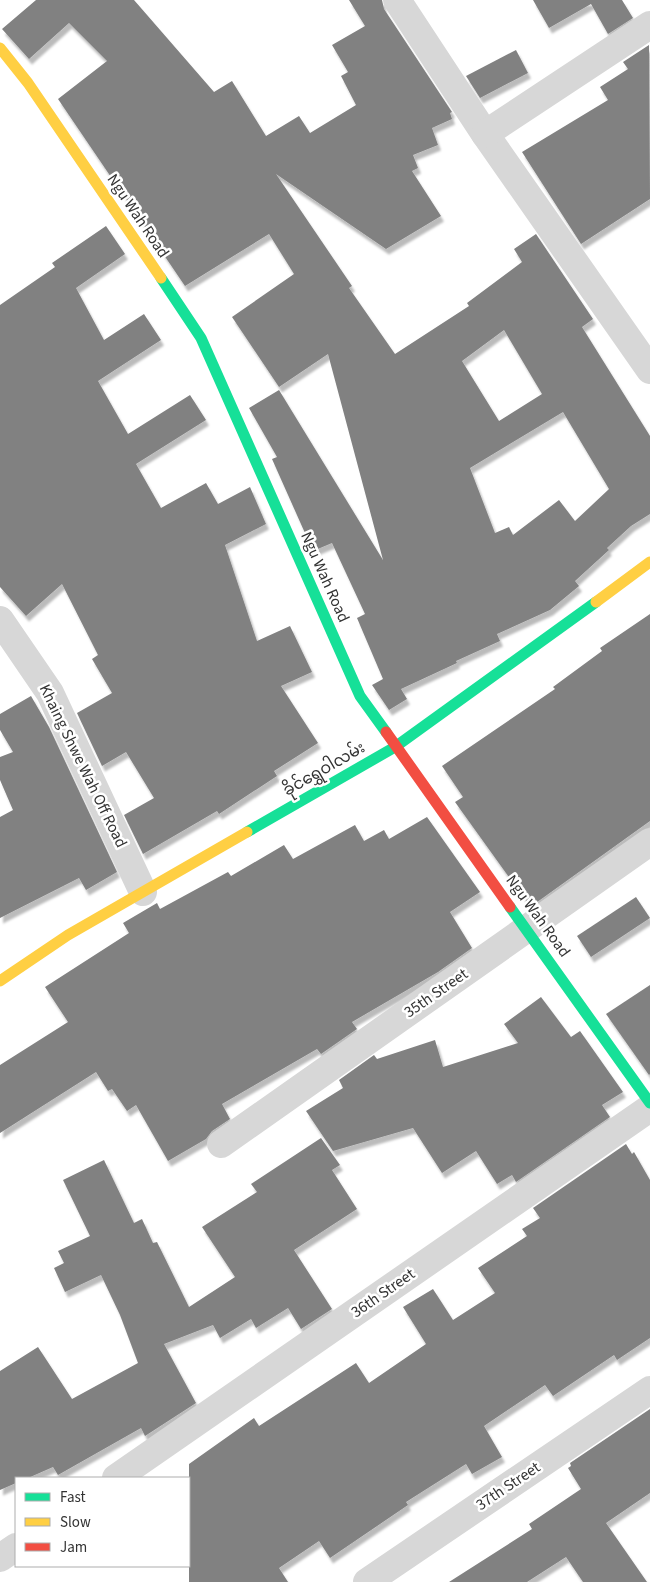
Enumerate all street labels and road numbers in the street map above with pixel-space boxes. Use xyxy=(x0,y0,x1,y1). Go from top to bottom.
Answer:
street label: Ngu Wah Road xyxy=(102,170,174,262)
street label: Ngu Wah Road xyxy=(295,528,355,626)
street label: Khaing Shwe Wah Off Road xyxy=(34,681,132,851)
street label: ခိုင်ရွှေဝါလမ်း xyxy=(278,736,371,804)
street label: Ngu Wah Road xyxy=(501,870,575,962)
street label: 35th Street xyxy=(400,963,473,1023)
street label: 36th Street xyxy=(347,1263,420,1323)
street label: 37th Street xyxy=(471,1456,545,1516)

